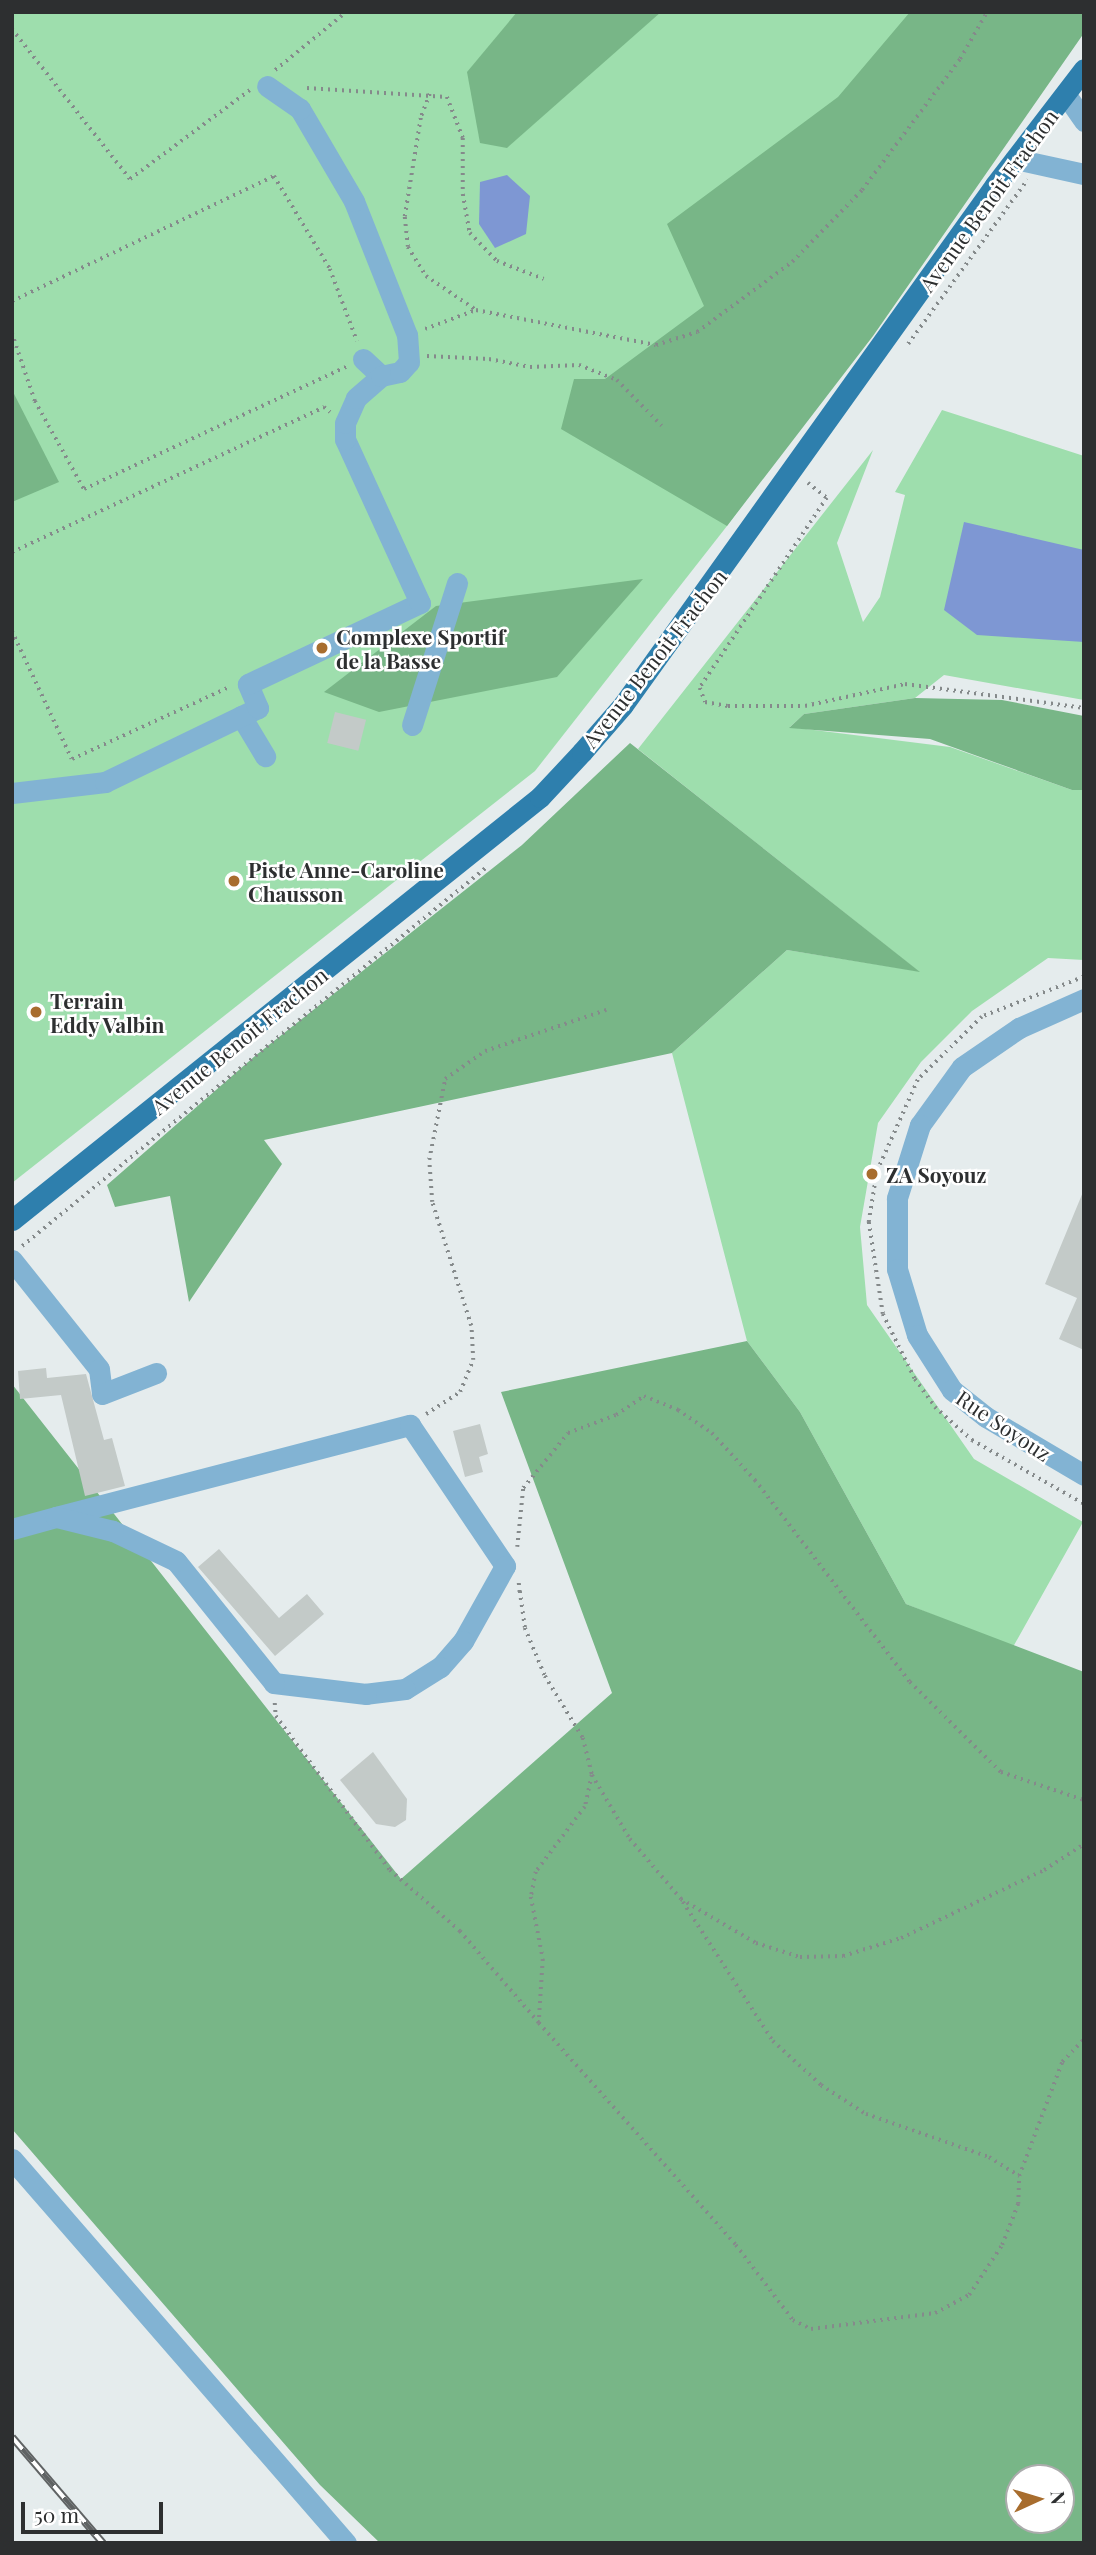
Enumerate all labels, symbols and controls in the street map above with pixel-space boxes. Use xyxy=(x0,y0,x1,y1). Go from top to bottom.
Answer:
street label: Avenue Benoit Frachon xyxy=(913,104,1063,296)
street label: Avenue Benoit Frachon xyxy=(577,564,731,752)
place label: Complexe Sportif de la Basse xyxy=(336,623,505,673)
marker: Complexe Sportif de la Basse xyxy=(314,640,330,656)
place label: Piste Anne-Caroline Chausson xyxy=(248,856,445,906)
marker: Piste Anne-Caroline Chausson xyxy=(226,873,242,889)
street label: Avenue Benoit Frachon xyxy=(146,961,332,1119)
place label: Terrain Eddy Valbin xyxy=(50,987,166,1037)
marker: Terrain Eddy Valbin xyxy=(28,1004,44,1020)
place label: ZA Soyouz xyxy=(886,1161,987,1187)
marker: ZA Soyouz xyxy=(864,1166,880,1182)
street label: Rue Soyouz xyxy=(952,1384,1056,1466)
north arrow xyxy=(1005,2464,1075,2534)
scale bar xyxy=(24,2488,166,2532)
text: N xyxy=(1046,2490,1072,2505)
text: 50 m xyxy=(34,2500,79,2528)

